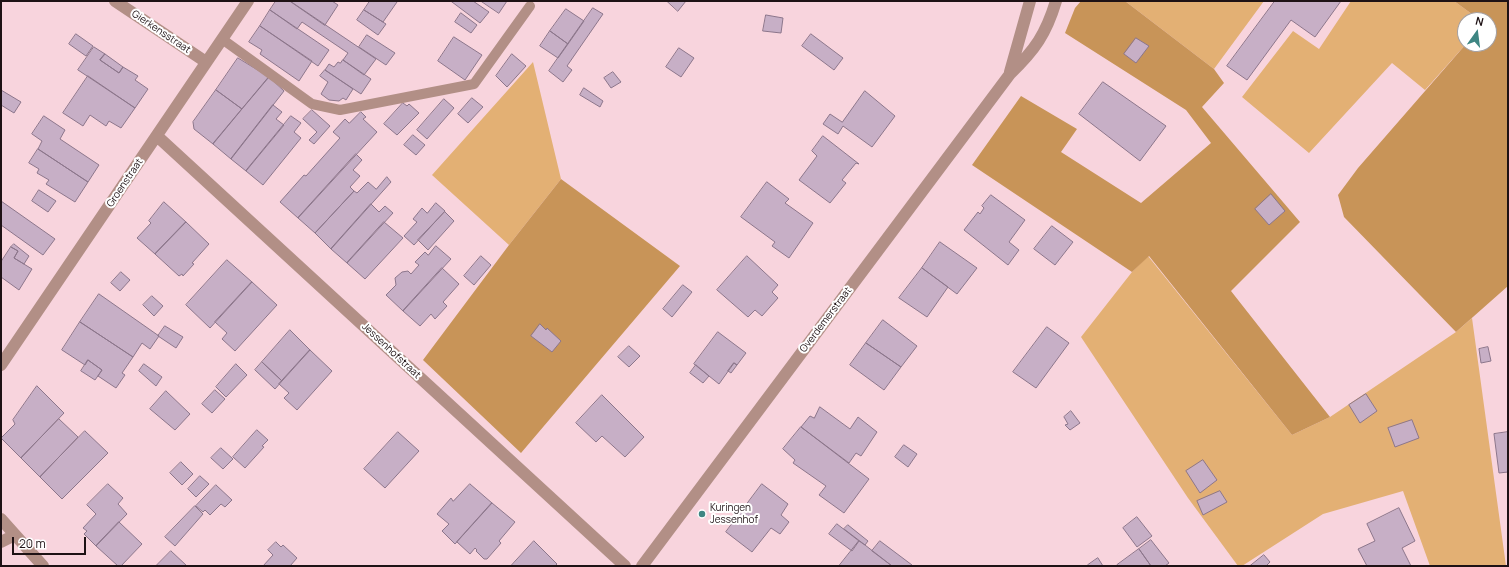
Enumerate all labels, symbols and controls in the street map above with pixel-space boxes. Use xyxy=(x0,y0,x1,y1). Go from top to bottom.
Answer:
street label: Gierkensstraat xyxy=(129,8,193,56)
north arrow xyxy=(1457,12,1497,52)
text: N xyxy=(1474,13,1485,29)
street label: Groenstraat xyxy=(104,156,146,210)
street label: Overdemerstraat xyxy=(798,285,854,355)
street label: Jessenhofstraat xyxy=(359,321,423,381)
place label: Kuringen Jessenhof xyxy=(710,502,758,526)
marker: Kuringen Jessenhof xyxy=(697,509,707,519)
scale bar xyxy=(14,529,88,555)
text: 20 m xyxy=(19,535,46,552)

